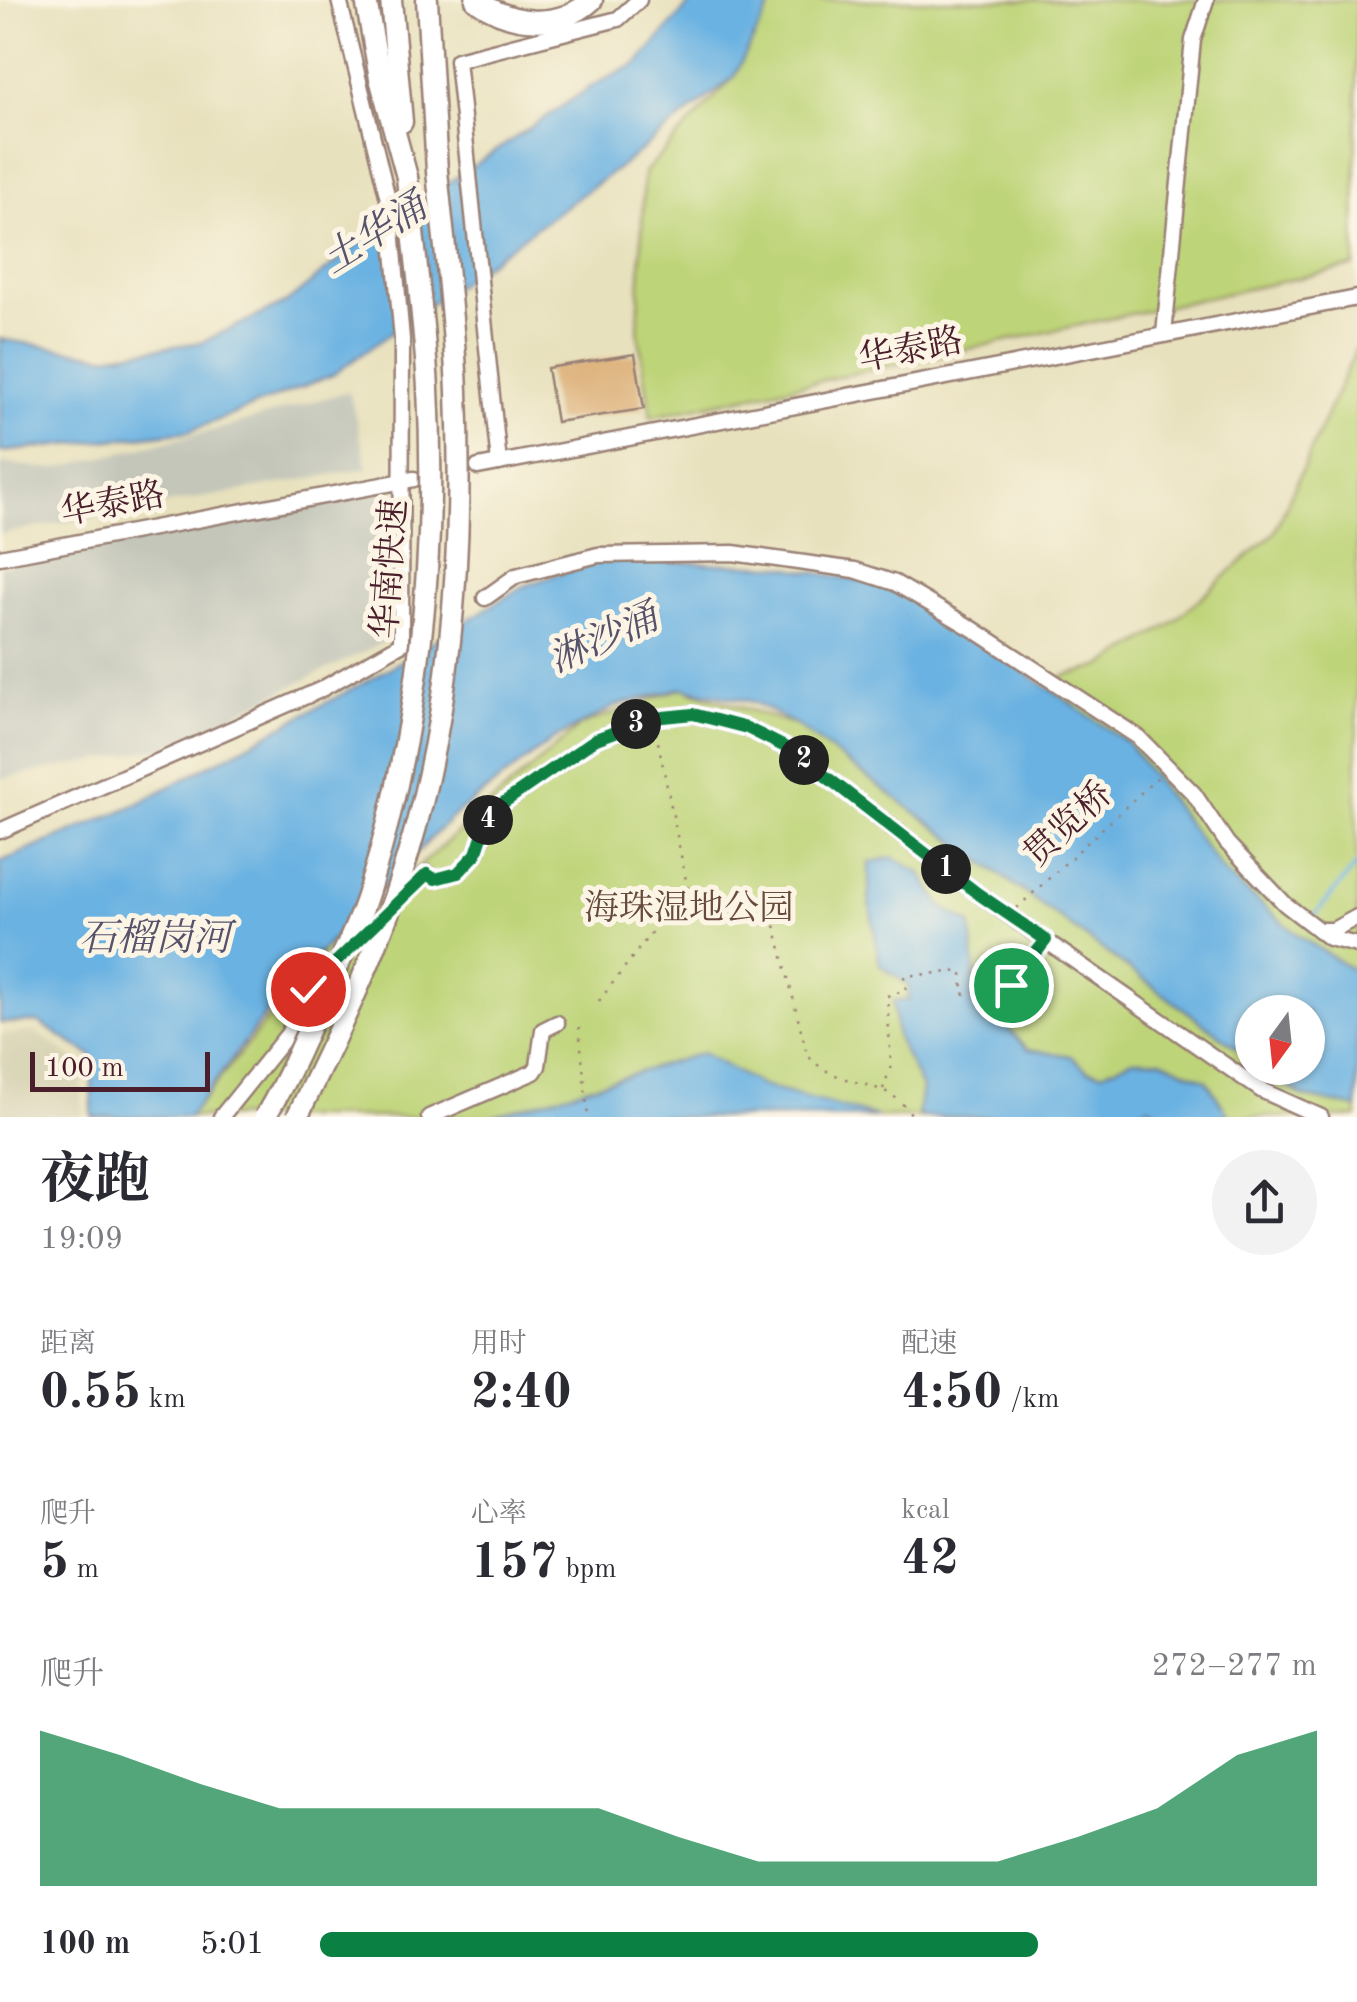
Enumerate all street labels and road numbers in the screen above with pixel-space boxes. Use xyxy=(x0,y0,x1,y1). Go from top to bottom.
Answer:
street label: 华泰路 xyxy=(856,321,966,378)
street label: 华泰路 xyxy=(58,475,168,532)
street label: 华南快速 xyxy=(366,498,413,640)
street label: 贯览桥 xyxy=(1017,774,1119,874)

